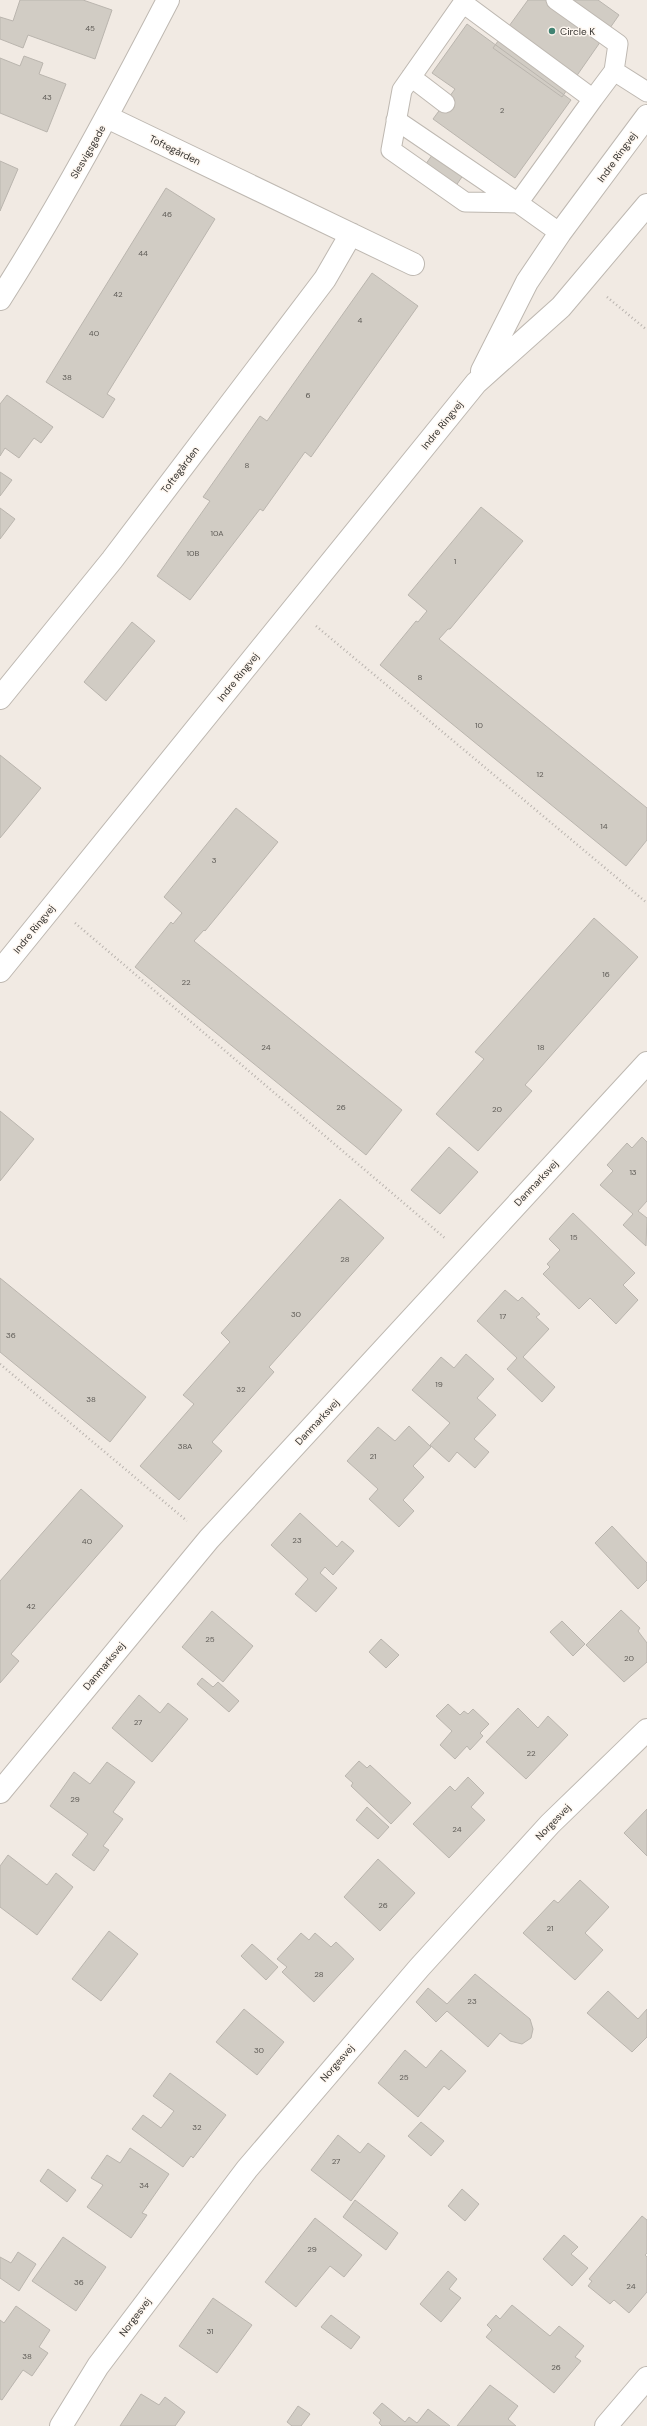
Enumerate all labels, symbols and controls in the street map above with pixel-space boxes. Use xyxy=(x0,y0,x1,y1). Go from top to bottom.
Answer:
house number: 45 xyxy=(85,23,95,33)
place label: Circle K xyxy=(560,25,595,38)
marker: Circle K xyxy=(547,26,557,36)
house number: 43 xyxy=(42,92,52,102)
house number: 2 xyxy=(500,105,505,115)
street label: Slesvigsgade xyxy=(67,123,109,181)
street label: Indre Ringvej xyxy=(594,129,640,185)
street label: Toftegården xyxy=(147,132,203,168)
house number: 46 xyxy=(162,209,172,219)
house number: 44 xyxy=(138,248,148,258)
house number: 42 xyxy=(113,289,123,299)
house number: 4 xyxy=(358,315,363,325)
house number: 40 xyxy=(89,328,100,338)
house number: 38 xyxy=(62,372,72,382)
house number: 6 xyxy=(305,390,311,400)
street label: Indre Ringvej xyxy=(418,398,466,452)
street label: Toftegården xyxy=(158,444,202,496)
house number: 8 xyxy=(245,460,250,470)
house number: 10A xyxy=(211,528,224,538)
house number: 10B xyxy=(187,548,200,558)
house number: 1 xyxy=(454,556,456,566)
street label: Indre Ringvej xyxy=(214,650,262,704)
house number: 8 xyxy=(418,672,423,682)
house number: 10 xyxy=(475,720,484,730)
house number: 12 xyxy=(536,769,544,779)
house number: 14 xyxy=(600,821,608,831)
house number: 3 xyxy=(212,855,217,865)
street label: Indre Ringvej xyxy=(10,902,58,956)
house number: 16 xyxy=(602,969,610,979)
house number: 22 xyxy=(181,977,191,987)
house number: 24 xyxy=(261,1042,271,1052)
house number: 18 xyxy=(537,1042,545,1052)
house number: 26 xyxy=(336,1102,346,1112)
house number: 20 xyxy=(492,1104,503,1114)
street label: Danmarksvej xyxy=(511,1157,561,1209)
house number: 13 xyxy=(629,1167,637,1177)
house number: 15 xyxy=(570,1232,578,1242)
house number: 28 xyxy=(340,1254,350,1264)
house number: 30 xyxy=(291,1309,302,1319)
house number: 17 xyxy=(500,1311,506,1321)
house number: 36 xyxy=(6,1330,16,1340)
house number: 19 xyxy=(435,1379,443,1389)
house number: 32 xyxy=(236,1384,246,1394)
house number: 38 xyxy=(86,1394,96,1404)
street label: Danmarksvej xyxy=(292,1396,342,1448)
house number: 38A xyxy=(178,1441,193,1451)
house number: 21 xyxy=(369,1451,377,1461)
house number: 23 xyxy=(292,1535,302,1545)
house number: 40 xyxy=(82,1536,93,1546)
house number: 42 xyxy=(26,1601,36,1611)
house number: 25 xyxy=(205,1634,215,1644)
street label: Danmarksvej xyxy=(80,1639,128,1693)
house number: 20 xyxy=(624,1653,635,1663)
house number: 27 xyxy=(134,1717,142,1727)
house number: 22 xyxy=(526,1748,536,1758)
house number: 29 xyxy=(70,1794,80,1804)
street label: Norgesvej xyxy=(533,1801,573,1843)
house number: 24 xyxy=(452,1824,462,1834)
house number: 26 xyxy=(378,1900,388,1910)
house number: 21 xyxy=(546,1923,554,1933)
house number: 28 xyxy=(314,1969,324,1979)
house number: 23 xyxy=(467,1996,477,2006)
street label: Norgesvej xyxy=(317,2042,357,2084)
house number: 30 xyxy=(254,2045,265,2055)
house number: 25 xyxy=(399,2072,409,2082)
house number: 32 xyxy=(192,2122,202,2132)
house number: 27 xyxy=(332,2156,340,2166)
house number: 34 xyxy=(139,2180,149,2190)
house number: 29 xyxy=(307,2244,317,2254)
house number: 36 xyxy=(74,2277,84,2287)
house number: 24 xyxy=(626,2281,636,2291)
street label: Norgesvej xyxy=(116,2295,154,2339)
house number: 31 xyxy=(206,2326,214,2336)
house number: 38 xyxy=(22,2351,32,2361)
house number: 26 xyxy=(551,2362,561,2372)

